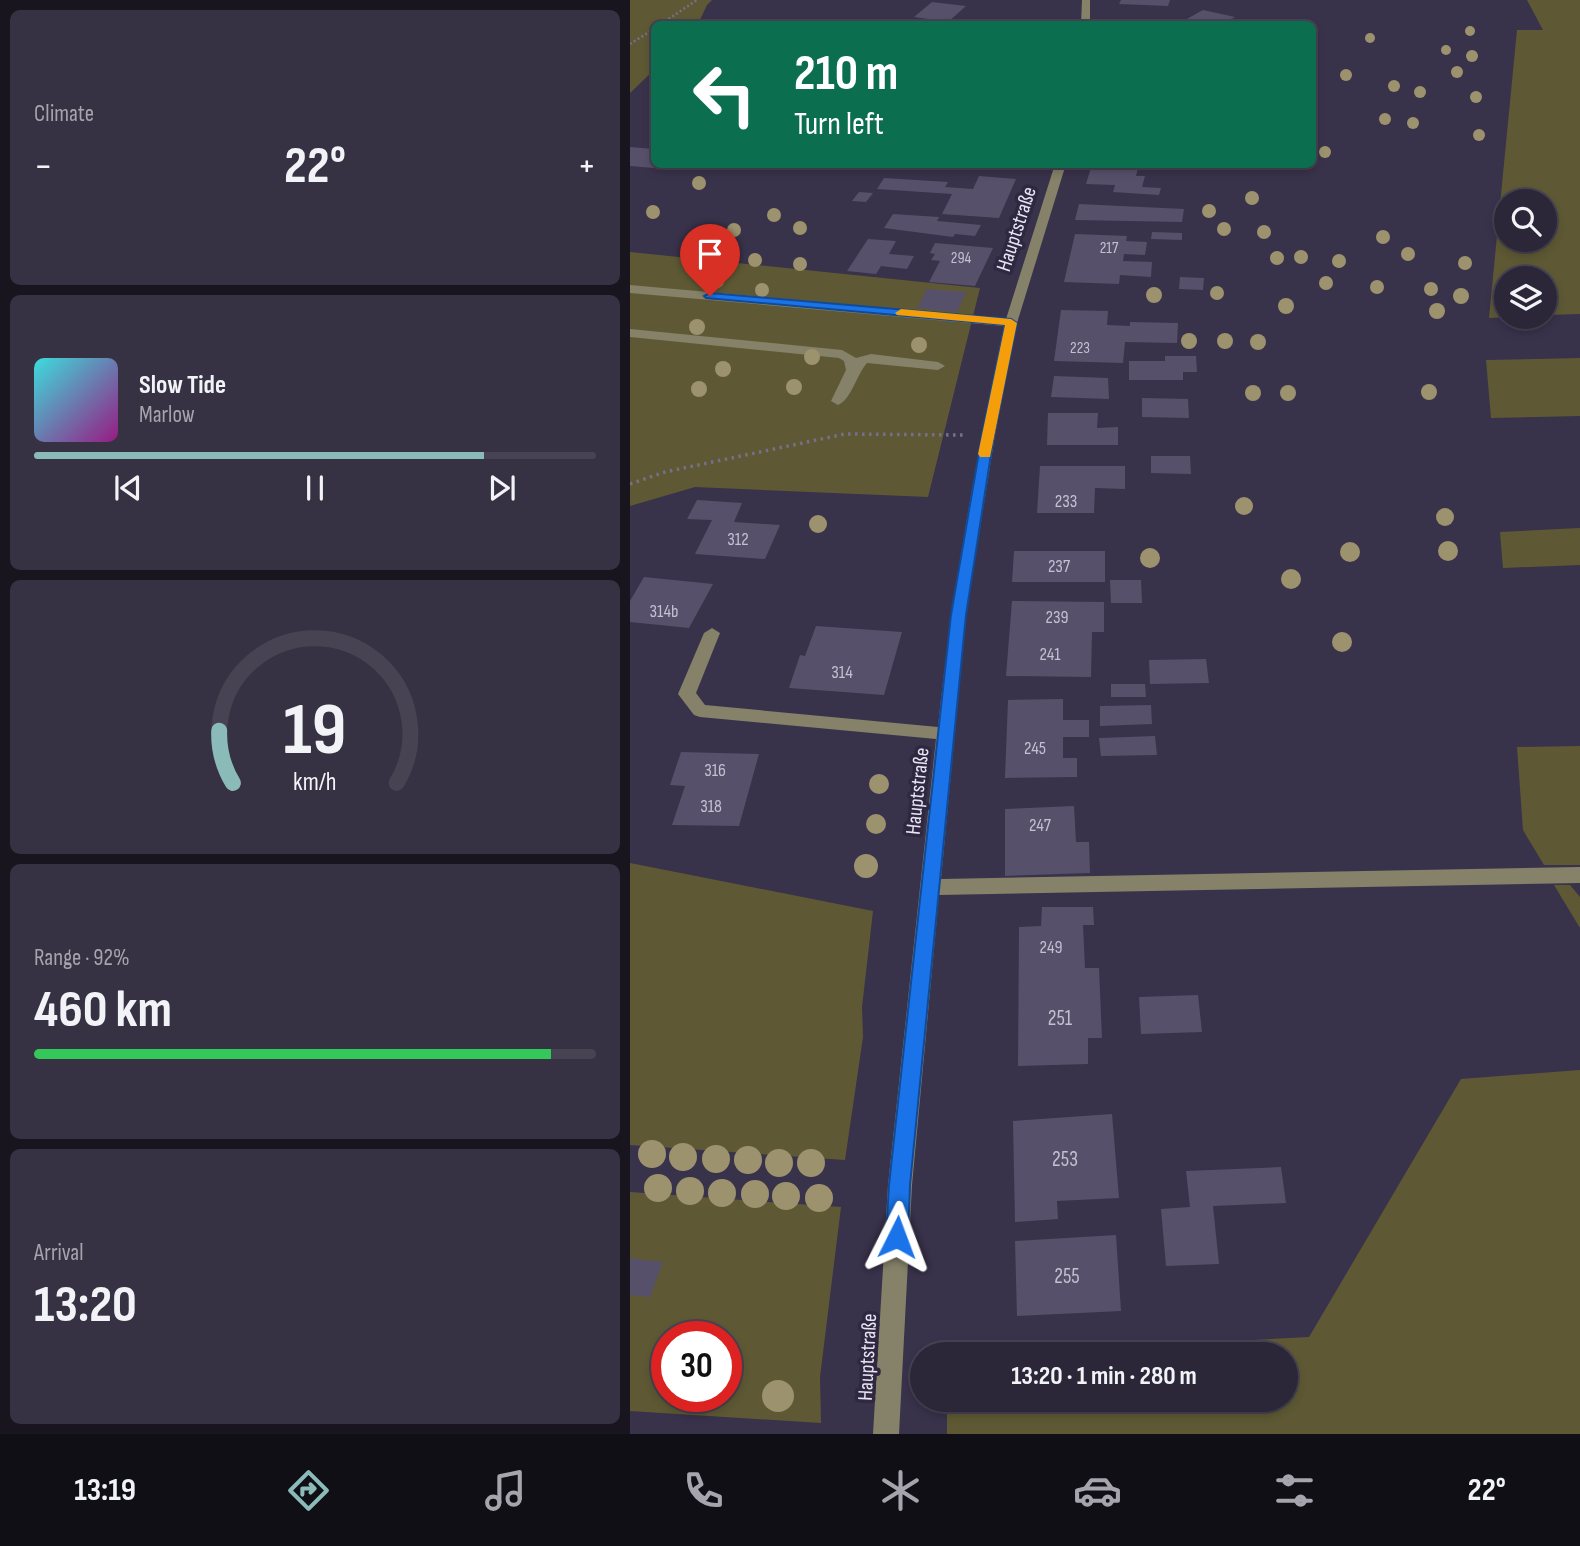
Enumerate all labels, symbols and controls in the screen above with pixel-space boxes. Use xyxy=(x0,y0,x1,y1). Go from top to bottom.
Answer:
text: 210 m xyxy=(794,45,898,104)
icon: left xyxy=(679,49,770,140)
text: Climate xyxy=(34,100,94,128)
text: Turn left xyxy=(794,105,884,144)
text: 22° xyxy=(284,135,346,198)
text: − xyxy=(34,144,53,189)
text: + xyxy=(577,144,596,189)
street label: Hauptstraße xyxy=(991,184,1042,275)
map controls xyxy=(1494,189,1557,329)
button: search xyxy=(1494,189,1557,252)
pin xyxy=(680,224,740,296)
icon: arrive xyxy=(691,235,729,273)
house number: 217 xyxy=(1100,239,1119,258)
house number: 294 xyxy=(951,249,971,268)
button: layers xyxy=(1494,266,1557,329)
house number: 223 xyxy=(1070,339,1090,358)
text: Slow Tide xyxy=(139,370,226,401)
text: Marlow xyxy=(139,401,195,429)
icon: previous xyxy=(109,469,147,507)
icon: pause xyxy=(296,469,334,507)
icon: next xyxy=(483,469,521,507)
house number: 233 xyxy=(1055,491,1077,512)
house number: 312 xyxy=(727,529,749,550)
house number: 237 xyxy=(1048,556,1071,577)
house number: 314b xyxy=(650,601,678,622)
house number: 239 xyxy=(1046,607,1069,628)
house number: 241 xyxy=(1039,644,1061,665)
house number: 314 xyxy=(831,662,853,683)
text: 19 xyxy=(283,687,347,775)
house number: 245 xyxy=(1024,738,1046,759)
street label: Hauptstraße xyxy=(900,746,935,836)
house number: 316 xyxy=(704,760,726,781)
text: km/h xyxy=(293,767,337,798)
house number: 318 xyxy=(700,796,722,817)
house number: 247 xyxy=(1029,815,1052,836)
house number: 249 xyxy=(1040,937,1062,958)
text: Range · 92% xyxy=(34,944,130,972)
text: 460 km xyxy=(34,979,172,1042)
house number: 251 xyxy=(1048,1006,1073,1031)
house number: 253 xyxy=(1052,1147,1078,1172)
position arrow xyxy=(860,1200,934,1274)
text: Arrival xyxy=(34,1239,83,1267)
house number: 255 xyxy=(1054,1264,1080,1289)
text: 13:20 xyxy=(34,1274,137,1337)
street label: Hauptstraße xyxy=(853,1313,882,1401)
speed limit sign: 30 xyxy=(651,1321,742,1412)
text: 13:20 · 1 min · 280 m xyxy=(1011,1361,1197,1392)
icon: directions xyxy=(284,1466,333,1515)
icon: music xyxy=(481,1466,530,1515)
icon: phone xyxy=(679,1466,728,1515)
icon: climate xyxy=(876,1466,925,1515)
icon: car xyxy=(1073,1466,1122,1515)
icon: filters xyxy=(1270,1466,1319,1515)
text: 13:19 xyxy=(74,1471,136,1510)
text: 22° xyxy=(1468,1471,1506,1510)

